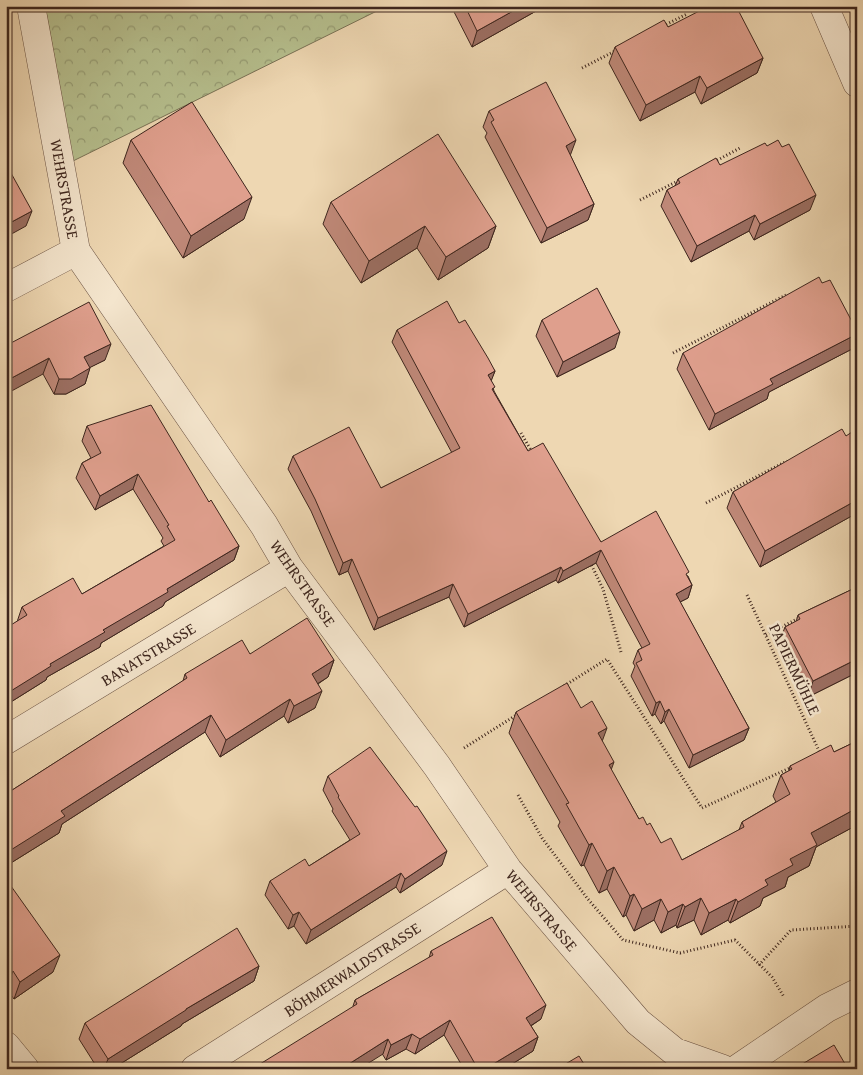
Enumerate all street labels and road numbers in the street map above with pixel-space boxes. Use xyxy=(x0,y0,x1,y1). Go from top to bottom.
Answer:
street label: WEHRSTRASSE xyxy=(44,137,86,241)
street label: WEHRSTRASSE xyxy=(264,535,342,631)
street label: BANATSTRASSE xyxy=(96,616,200,692)
street label: PAPIERMÜHLE xyxy=(763,619,827,719)
street label: WEHRSTRASSE xyxy=(500,864,584,956)
street label: BÖHMERWALDSTRASSE xyxy=(279,916,425,1022)

